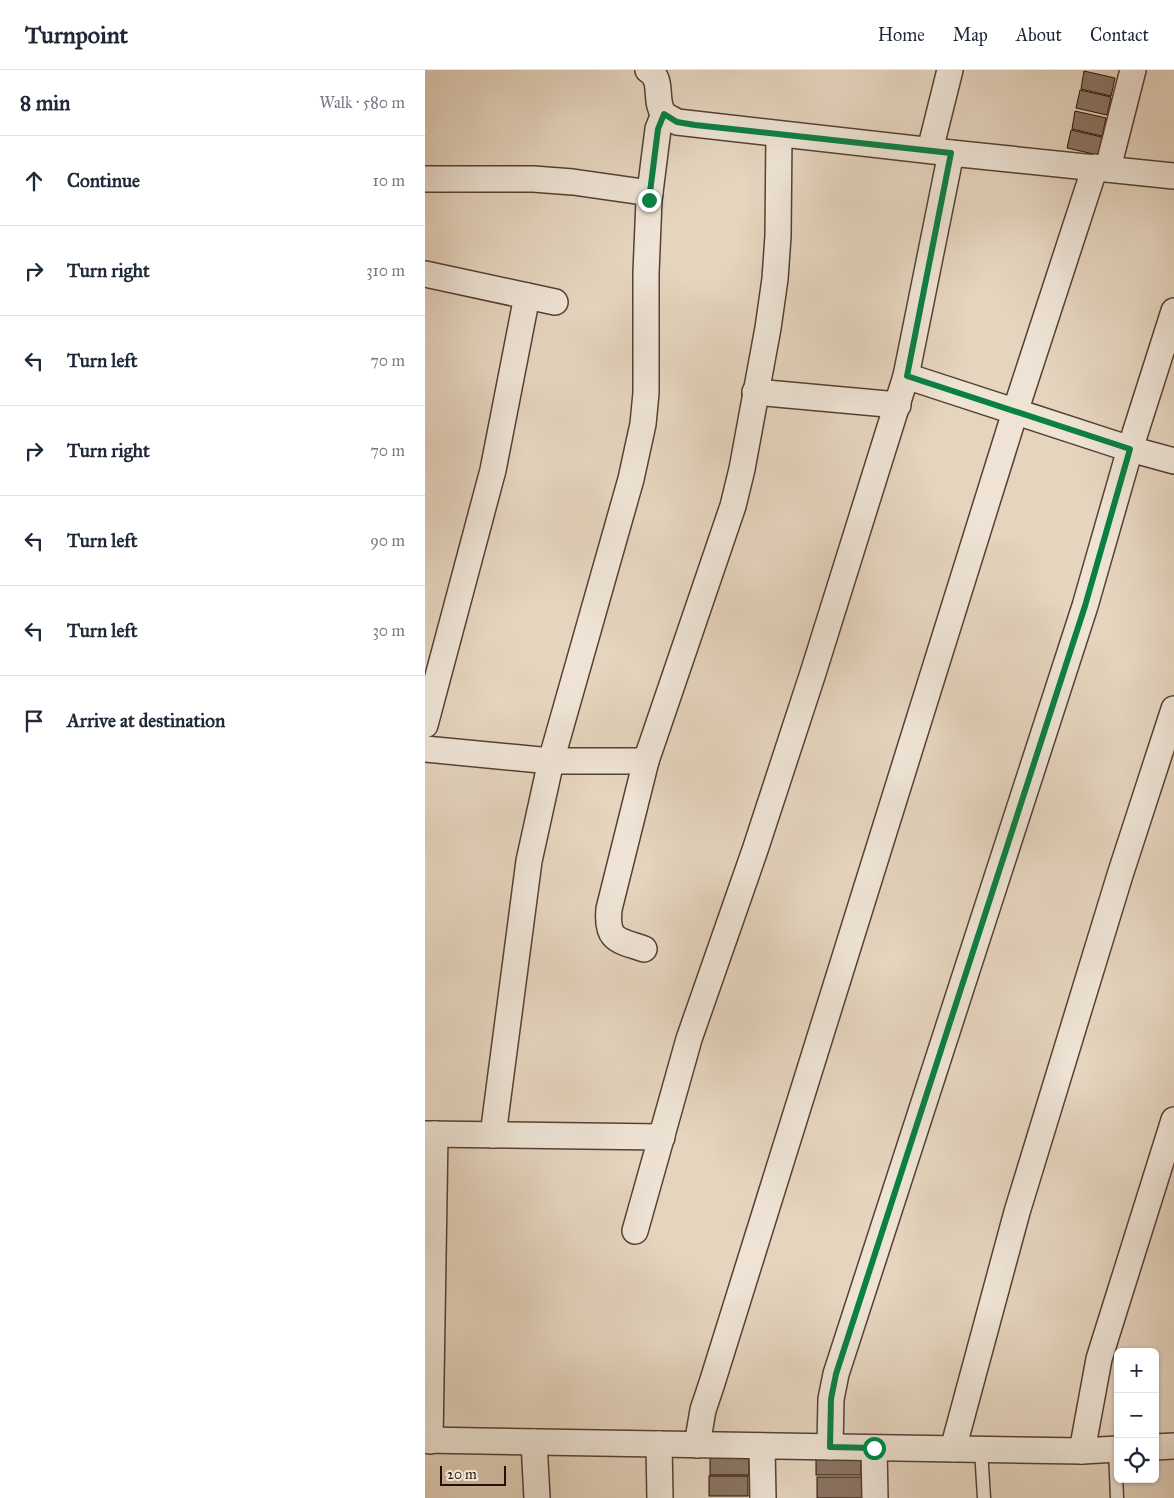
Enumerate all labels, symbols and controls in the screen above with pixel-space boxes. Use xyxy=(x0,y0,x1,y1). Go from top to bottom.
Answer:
text: Turnpoint xyxy=(25,20,128,50)
text: Home xyxy=(878,24,925,46)
text: Map xyxy=(953,24,988,46)
text: About xyxy=(1016,24,1062,46)
text: Contact xyxy=(1090,24,1149,46)
text: 8 min xyxy=(20,90,70,116)
text: Walk · 580 m xyxy=(320,93,405,112)
icon: ahead xyxy=(20,167,48,195)
text: Continue xyxy=(67,169,140,192)
text: 10 m xyxy=(373,171,405,190)
route end xyxy=(638,189,661,212)
icon: right xyxy=(20,257,48,285)
text: Turn right xyxy=(67,259,150,282)
text: 310 m xyxy=(366,261,405,280)
icon: left xyxy=(20,347,48,375)
text: Turn left xyxy=(67,349,137,372)
text: 70 m xyxy=(370,351,405,370)
icon: right xyxy=(20,437,48,465)
text: Turn right xyxy=(67,439,150,462)
text: 70 m xyxy=(370,441,405,460)
icon: left xyxy=(20,527,48,555)
text: Turn left xyxy=(67,529,137,552)
text: 90 m xyxy=(370,531,405,550)
icon: left xyxy=(20,617,48,645)
text: Turn left xyxy=(67,619,137,642)
text: 30 m xyxy=(372,621,405,640)
icon: arrive xyxy=(20,707,48,735)
text: Arrive at destination xyxy=(67,709,225,732)
map controls xyxy=(1114,1348,1159,1483)
button: + xyxy=(1114,1348,1159,1393)
button: − xyxy=(1114,1393,1159,1438)
route start xyxy=(863,1437,886,1460)
button: locate xyxy=(1114,1438,1159,1483)
scale bar xyxy=(440,1463,506,1486)
text: 20 m xyxy=(447,1466,477,1483)

